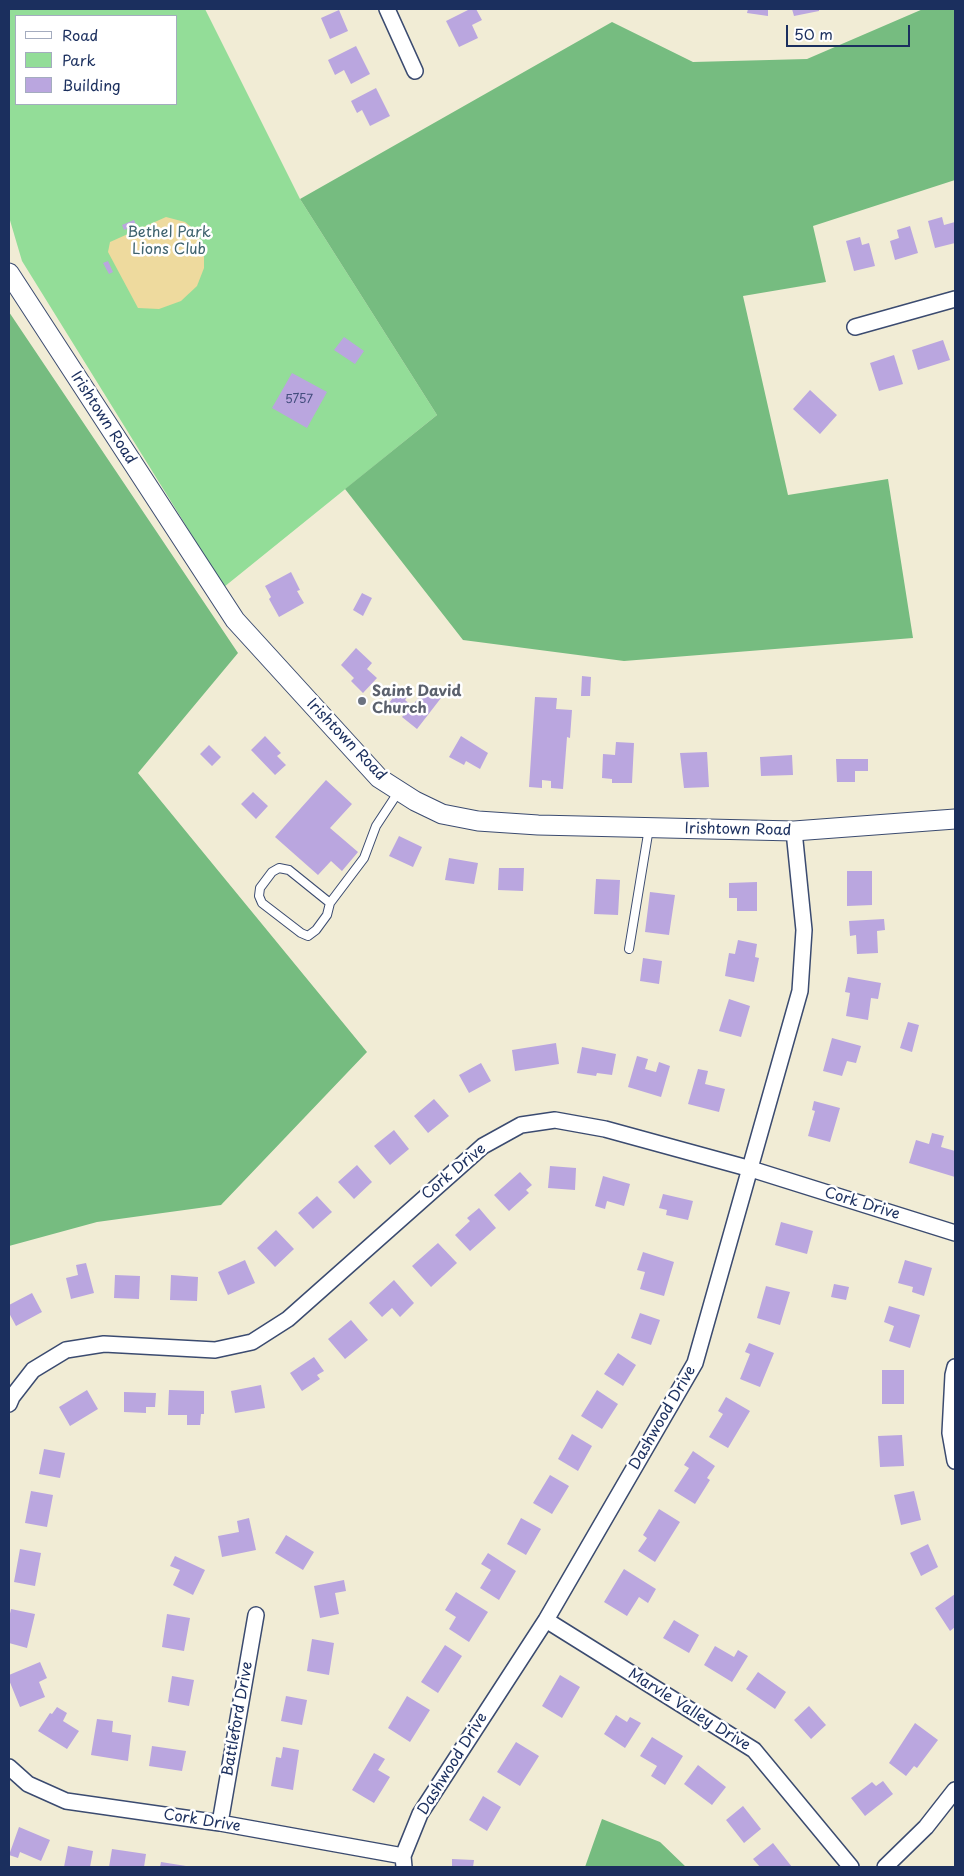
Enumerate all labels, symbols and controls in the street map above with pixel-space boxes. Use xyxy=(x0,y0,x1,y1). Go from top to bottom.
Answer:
legend xyxy=(15,15,178,105)
scale bar xyxy=(789,15,913,47)
text: 50 m xyxy=(794,22,833,45)
text: Road xyxy=(62,23,98,46)
text: Park xyxy=(62,48,96,71)
text: Building xyxy=(62,73,121,96)
park label: Bethel Park Lions Club xyxy=(127,224,211,259)
street label: Irishtown Road xyxy=(66,368,140,468)
house number: 5757 xyxy=(285,393,313,407)
place label: Saint David Church xyxy=(372,683,461,718)
street label: Irishtown Road xyxy=(302,695,390,785)
marker: Saint David Church xyxy=(356,695,368,707)
street label: Irishtown Road xyxy=(684,820,792,840)
street label: Cork Drive xyxy=(418,1140,490,1204)
street label: Cork Drive xyxy=(822,1184,902,1224)
street label: Dashwood Drive xyxy=(626,1363,700,1473)
street label: Battleford Drive xyxy=(219,1660,257,1778)
street label: Marvle Valley Drive xyxy=(625,1665,753,1755)
street label: Dashwood Drive xyxy=(414,1710,492,1818)
street label: Cork Drive xyxy=(162,1806,242,1836)

